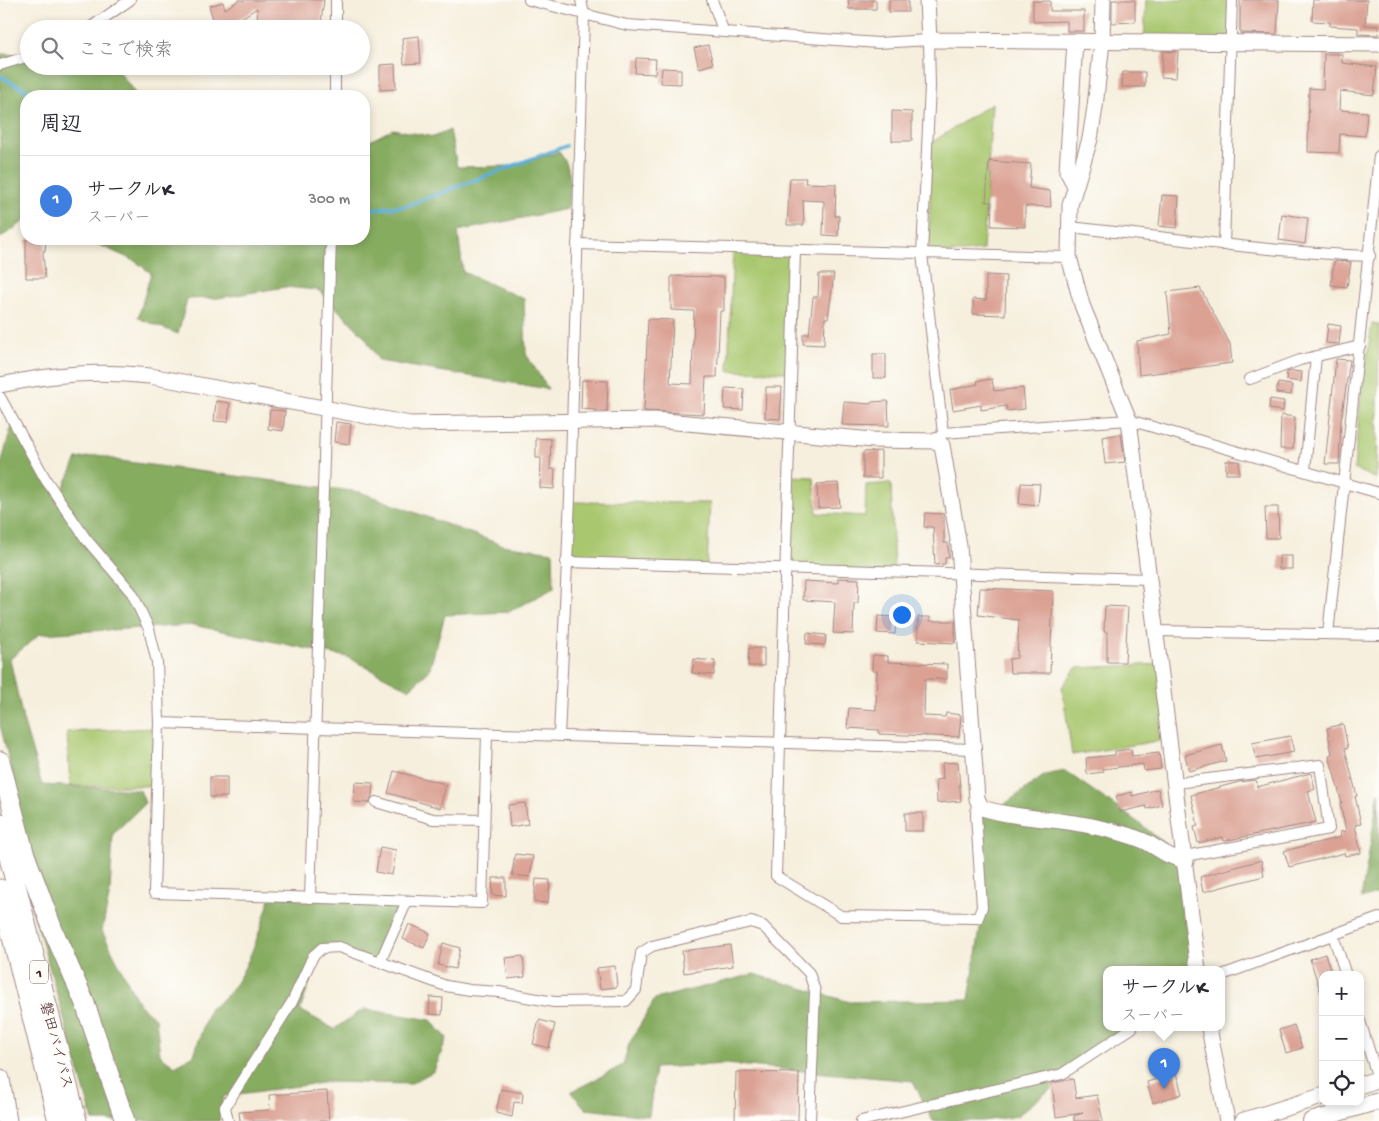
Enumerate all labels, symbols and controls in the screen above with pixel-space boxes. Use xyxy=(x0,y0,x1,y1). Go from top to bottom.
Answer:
search box xyxy=(20,20,370,75)
icon: search xyxy=(38,34,66,62)
text: ここで検索 xyxy=(78,40,173,63)
text: 周辺 xyxy=(40,114,82,139)
text: サークルK xyxy=(87,180,173,203)
text: 1 xyxy=(53,191,59,210)
text: 300 m xyxy=(308,191,350,210)
text: スーパー xyxy=(87,210,150,229)
your location xyxy=(889,602,915,628)
road number: 1 xyxy=(30,960,48,984)
popup xyxy=(1103,966,1225,1031)
map controls xyxy=(1319,971,1364,1106)
button: + xyxy=(1319,971,1364,1016)
text: サークルK xyxy=(1121,978,1207,1001)
street label: 磐田バイパス xyxy=(35,1000,76,1091)
text: スーパー xyxy=(1121,1008,1185,1027)
button: − xyxy=(1319,1016,1364,1061)
pin: 1 xyxy=(1148,1048,1180,1089)
button: locate xyxy=(1319,1061,1364,1106)

